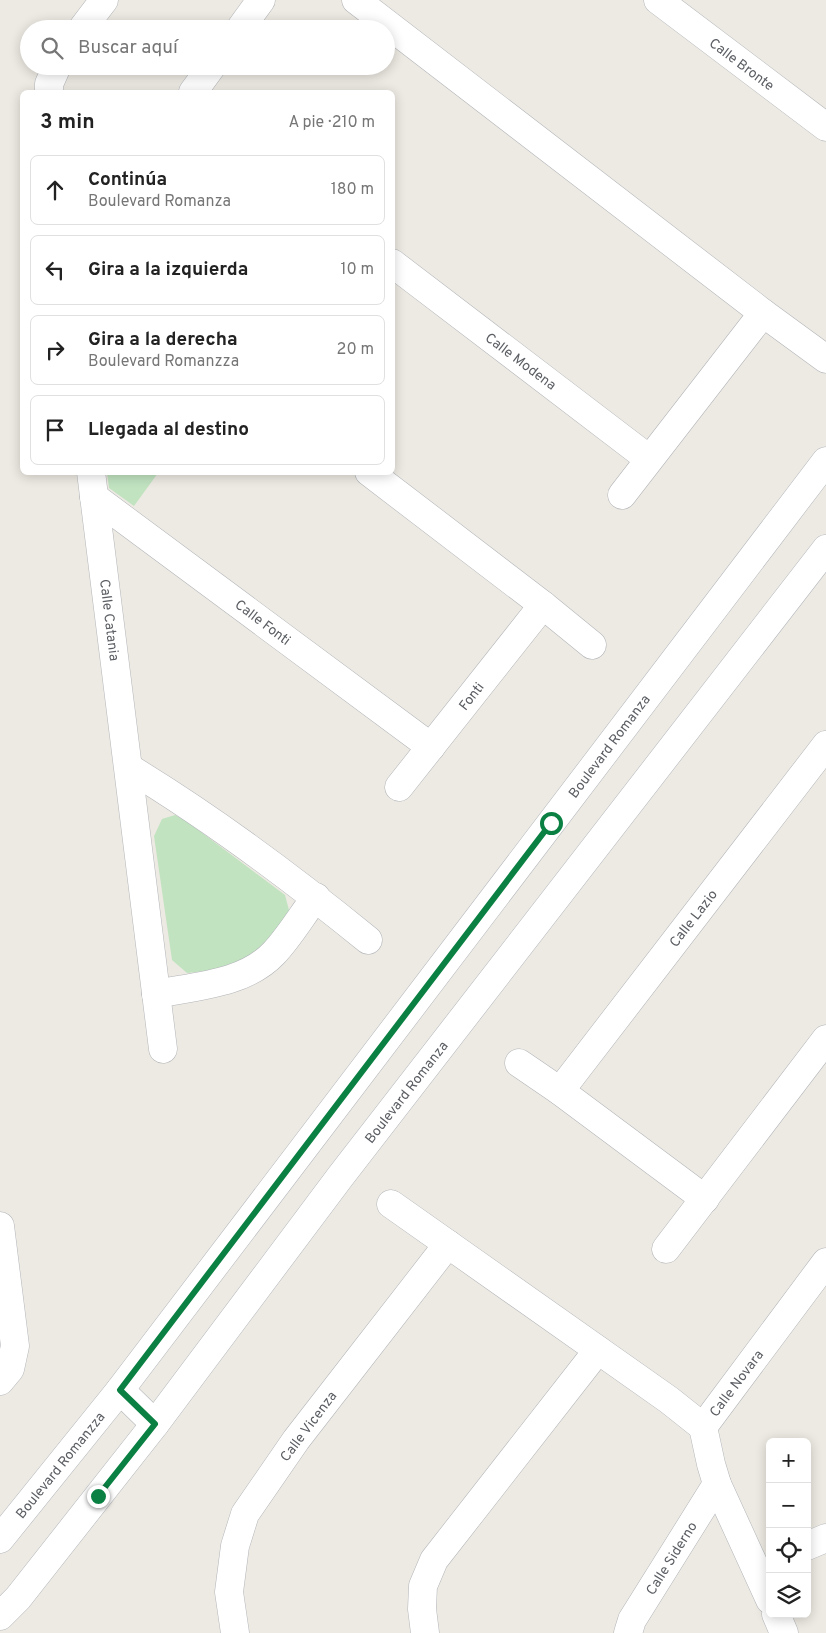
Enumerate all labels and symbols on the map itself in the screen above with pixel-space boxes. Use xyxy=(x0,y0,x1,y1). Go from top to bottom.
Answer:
street label: Calle Bronte xyxy=(705,35,777,95)
street label: Calle Modena xyxy=(481,330,559,394)
street label: Calle Catania xyxy=(95,578,122,662)
street label: Calle Fonti xyxy=(231,597,293,650)
street label: Fonti xyxy=(456,680,488,714)
street label: Boulevard Romanza xyxy=(566,692,655,802)
route start xyxy=(540,812,563,835)
street label: Calle Lazio xyxy=(666,887,722,951)
street label: Boulevard Romanza xyxy=(362,1038,452,1147)
street label: Calle Novara xyxy=(707,1347,768,1421)
street label: Calle Vicenza xyxy=(277,1388,341,1465)
street label: Boulevard Romanzza xyxy=(13,1409,109,1523)
route end xyxy=(87,1485,110,1508)
street label: Calle Siderno xyxy=(643,1519,702,1599)

